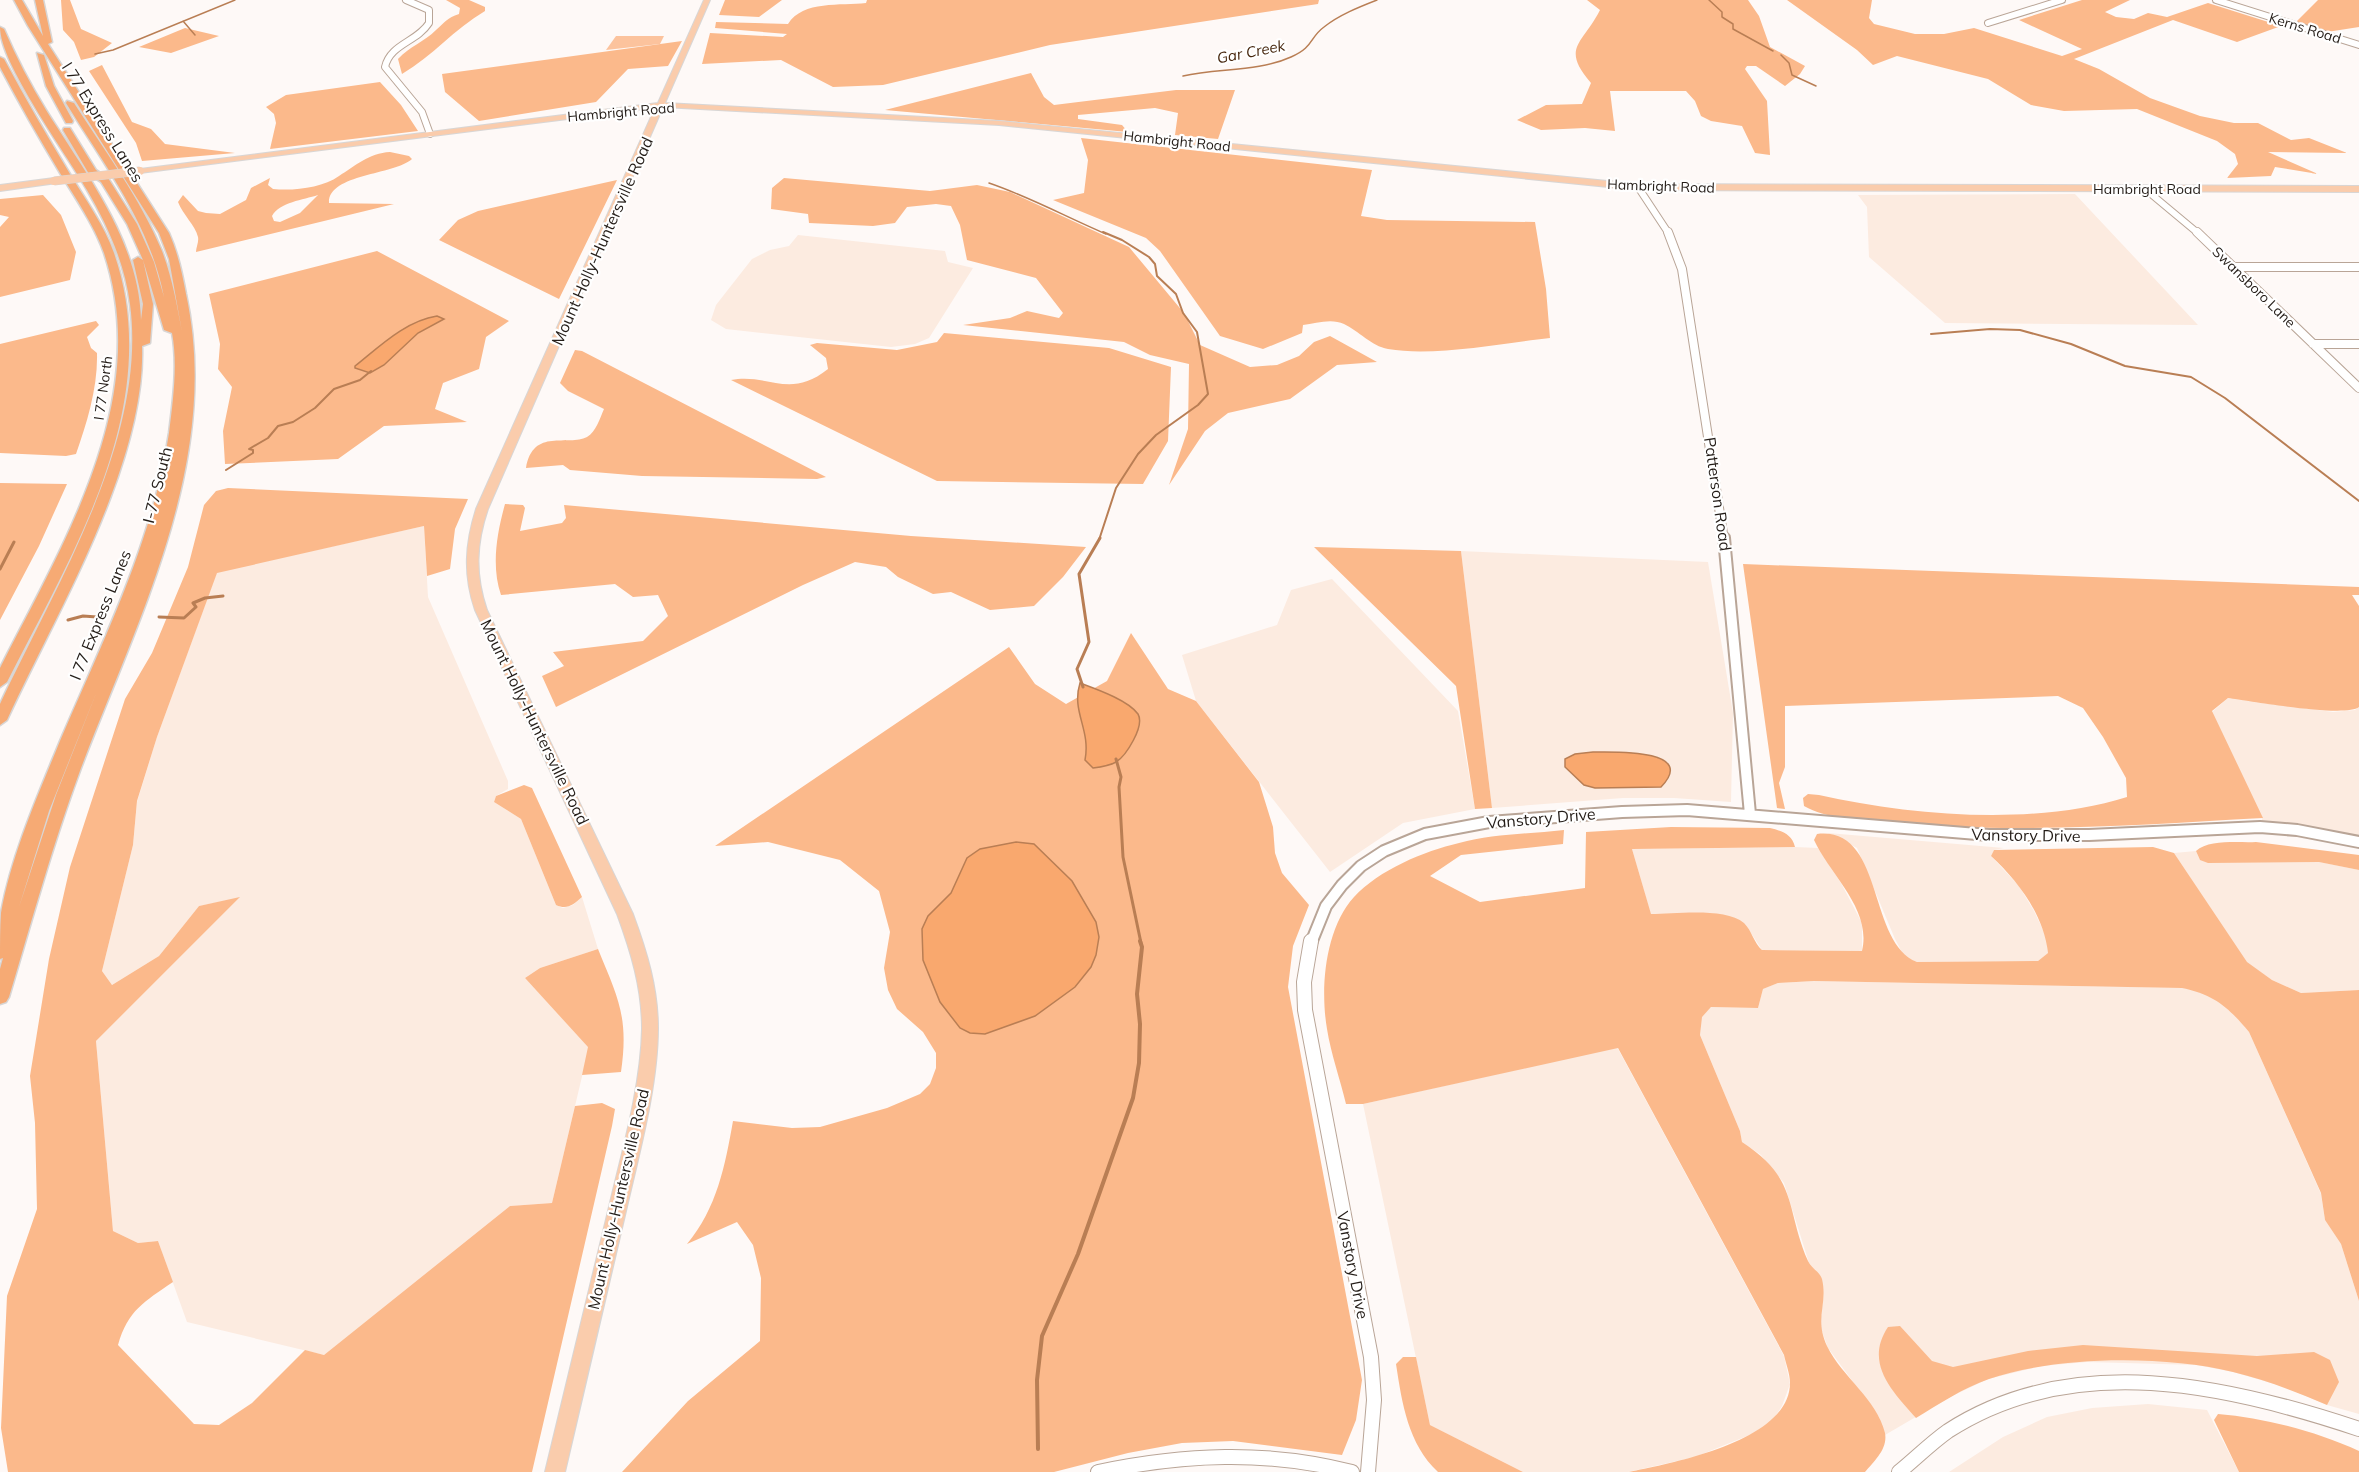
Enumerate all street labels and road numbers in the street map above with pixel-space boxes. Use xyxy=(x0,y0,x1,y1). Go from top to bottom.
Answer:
street label: Kerns Road xyxy=(2267,8,2343,48)
street label: I 77 Express Lanes xyxy=(58,58,148,186)
street label: Hambright Road xyxy=(567,98,675,126)
street label: Hambright Road xyxy=(1122,126,1232,156)
street label: Mount Holly-Huntersville Road xyxy=(547,134,657,348)
street label: Hambright Road xyxy=(1607,175,1715,197)
street label: Hambright Road xyxy=(2093,180,2201,198)
street label: Swansboro Lane xyxy=(2209,243,2299,331)
street label: I 77 North xyxy=(90,355,116,421)
street label: Patterson Road xyxy=(1700,436,1736,552)
street label: I-77 South xyxy=(138,445,176,525)
street label: I 77 Express Lanes xyxy=(65,547,135,683)
street label: Mount Holly-Huntersville Road xyxy=(476,616,594,828)
street label: Vanstory Drive xyxy=(1486,803,1596,833)
street label: Vanstory Drive xyxy=(1971,824,2081,846)
street label: Mount Holly-Huntersville Road xyxy=(583,1087,653,1311)
street label: Vanstory Drive xyxy=(1333,1209,1373,1321)

